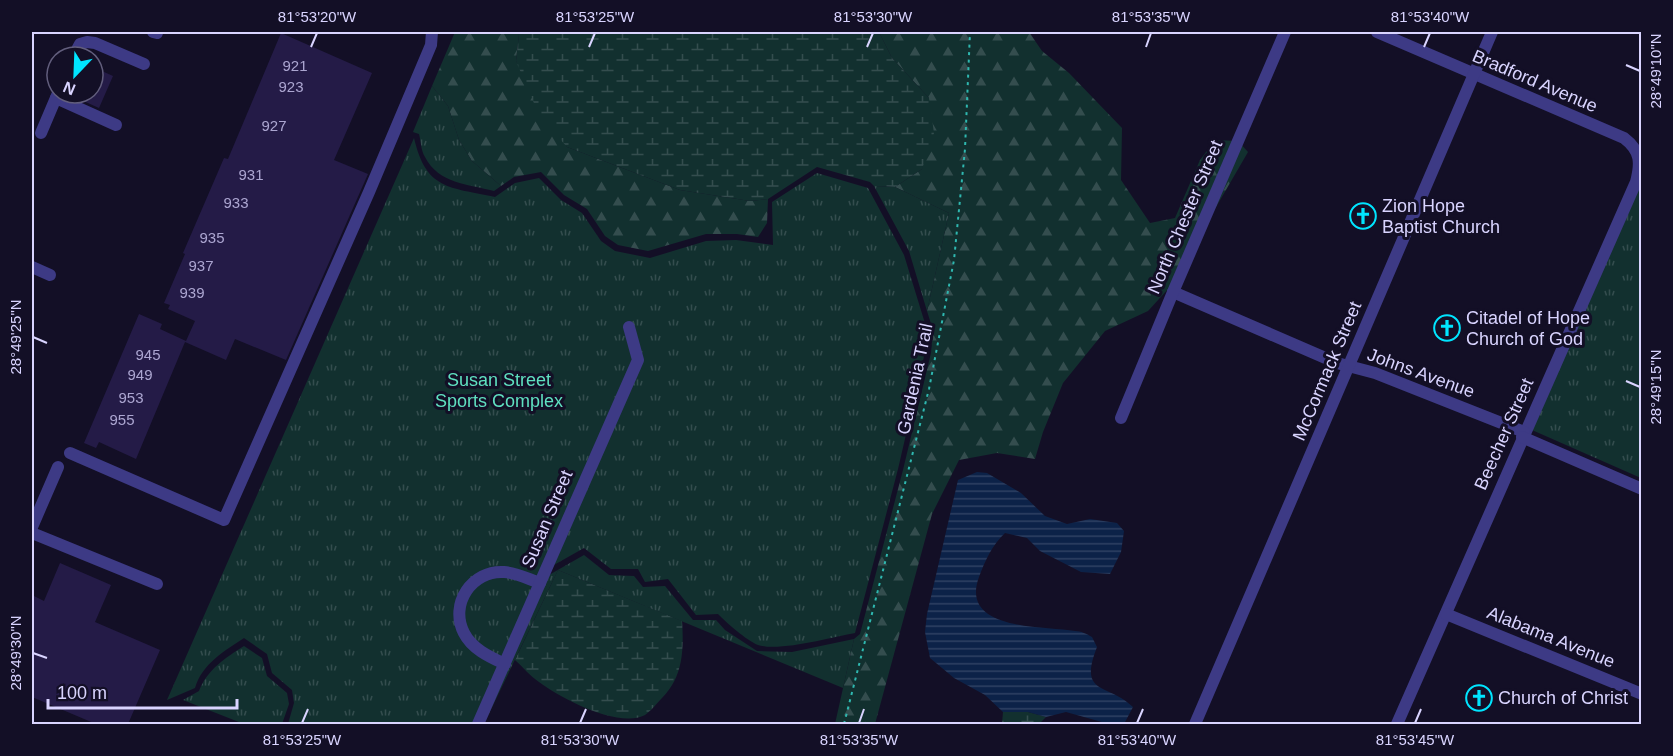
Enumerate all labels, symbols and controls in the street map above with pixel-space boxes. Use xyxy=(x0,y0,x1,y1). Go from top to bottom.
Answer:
text: 81°53'20"W xyxy=(278,8,357,25)
text: 81°53'25"W xyxy=(556,8,635,25)
text: 81°53'30"W xyxy=(834,8,913,25)
text: 81°53'35"W xyxy=(1112,8,1191,25)
text: 81°53'40"W xyxy=(1391,8,1470,25)
text: 28°49'10"N xyxy=(1647,33,1664,109)
north arrow xyxy=(45,45,105,105)
street label: Bradford Avenue xyxy=(1470,46,1600,116)
house number: 921 xyxy=(282,57,308,74)
text: N xyxy=(61,78,78,98)
house number: 923 xyxy=(278,78,304,95)
house number: 927 xyxy=(261,117,287,134)
street label: North Chester Street xyxy=(1144,137,1226,297)
house number: 931 xyxy=(238,166,264,183)
house number: 933 xyxy=(223,194,249,211)
place label: Zion Hope Baptist Church xyxy=(1382,196,1500,237)
church icon: Zion Hope Baptist Church xyxy=(1348,201,1378,231)
house number: 935 xyxy=(199,229,225,246)
house number: 937 xyxy=(188,257,214,274)
house number: 939 xyxy=(179,284,205,301)
text: 28°49'25"N xyxy=(7,299,24,375)
street label: McCormack Street xyxy=(1289,299,1365,443)
place label: Citadel of Hope Church of God xyxy=(1466,308,1590,349)
church icon: Citadel of Hope Church of God xyxy=(1432,313,1462,343)
street label: Gardenia Trail xyxy=(893,322,937,436)
street label: Johns Avenue xyxy=(1365,344,1477,402)
house number: 945 xyxy=(135,346,161,363)
text: 28°49'15"N xyxy=(1647,349,1664,425)
house number: 949 xyxy=(127,366,153,383)
park label: Susan Street Sports Complex xyxy=(435,370,563,411)
street label: Beecher Street xyxy=(1470,375,1538,493)
house number: 953 xyxy=(118,389,144,406)
house number: 955 xyxy=(109,411,135,428)
street label: Susan Street xyxy=(517,467,577,571)
street label: Alabama Avenue xyxy=(1484,602,1618,672)
text: 28°49'30"N xyxy=(7,615,24,691)
scale bar xyxy=(48,672,237,710)
text: 100 m xyxy=(57,683,107,703)
church icon: Church of Christ xyxy=(1464,683,1494,713)
place label: Church of Christ xyxy=(1498,688,1628,708)
text: 81°53'25"W xyxy=(263,731,342,748)
text: 81°53'30"W xyxy=(541,731,620,748)
text: 81°53'35"W xyxy=(820,731,899,748)
text: 81°53'40"W xyxy=(1098,731,1177,748)
text: 81°53'45"W xyxy=(1376,731,1455,748)

